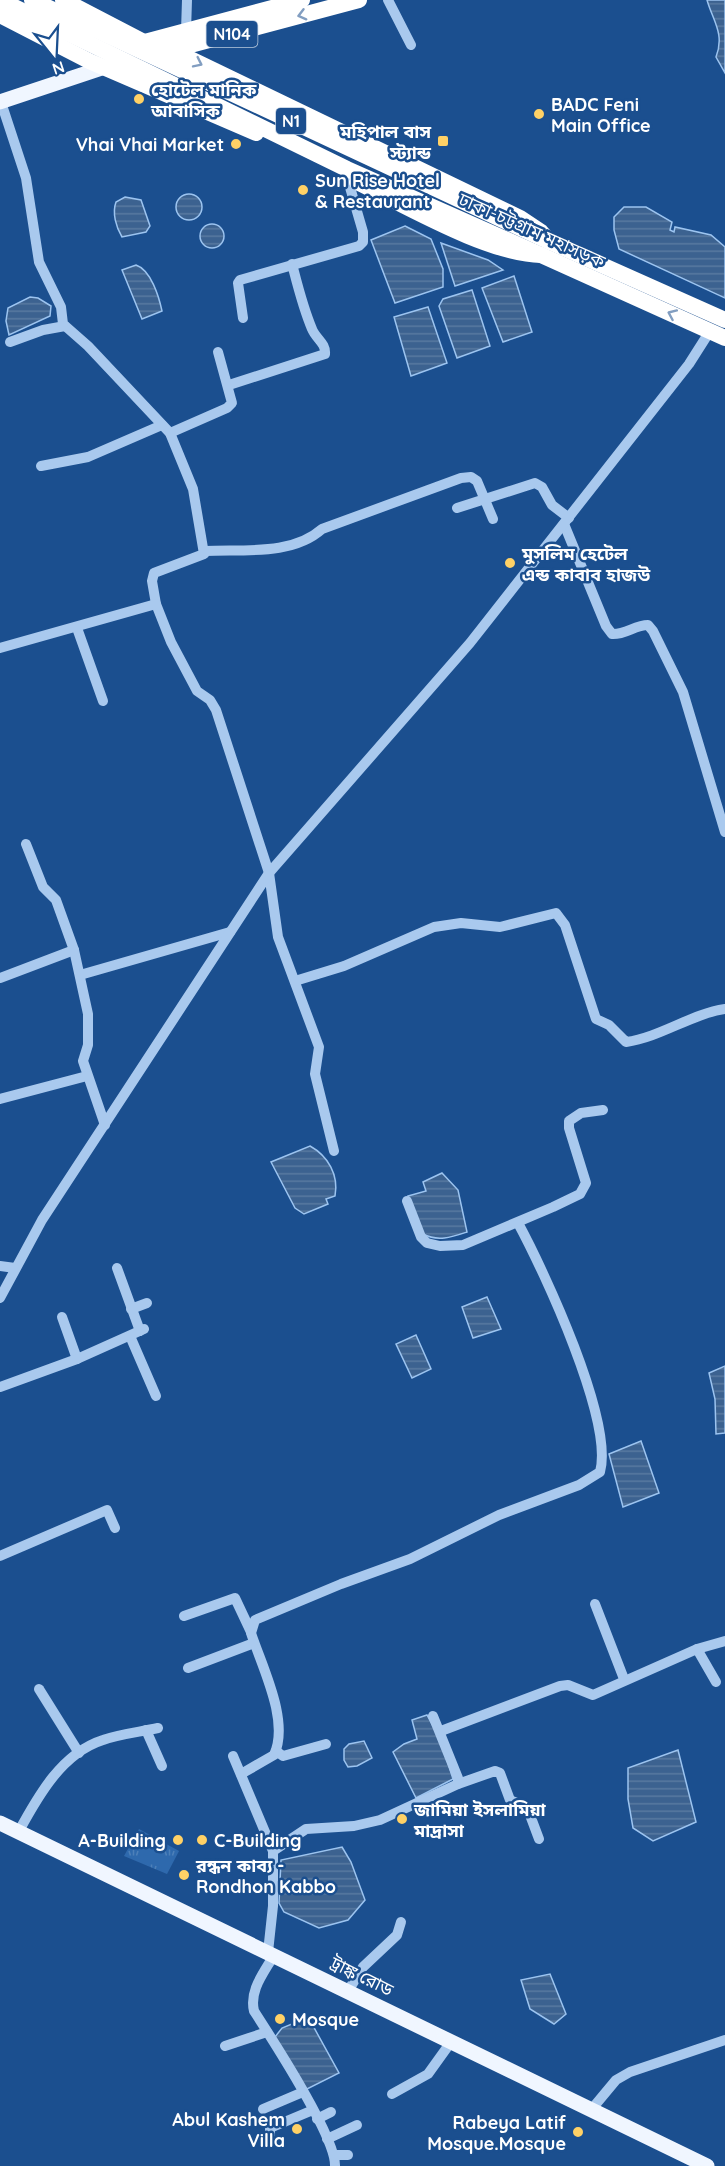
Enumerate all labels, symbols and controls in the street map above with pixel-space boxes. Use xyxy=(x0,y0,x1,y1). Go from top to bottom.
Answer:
one-way arrow xyxy=(297,8,308,20)
road number: N104 xyxy=(206,21,258,47)
north arrow xyxy=(24,24,84,84)
one-way arrow xyxy=(192,56,203,68)
text: N xyxy=(50,57,67,80)
place label: হোটেল মানিক আবাসিক xyxy=(150,78,257,122)
marker: হোটেল মানিক আবাসিক xyxy=(132,92,146,106)
place label: BADC Feni Main Office xyxy=(551,93,651,137)
marker: BADC Feni Main Office xyxy=(532,107,546,121)
road number: N1 xyxy=(276,108,306,134)
place label: মহিপাল বাস স্ট্যান্ড xyxy=(339,120,432,164)
place label: Vhai Vhai Market xyxy=(76,133,224,156)
marker: মহিপাল বাস স্ট্যান্ড xyxy=(436,134,450,148)
marker: Vhai Vhai Market xyxy=(229,137,243,151)
place label: Sun Rise Hotel & Restaurant xyxy=(315,169,440,213)
marker: Sun Rise Hotel & Restaurant xyxy=(296,183,310,197)
street label: ঢাকা-চট্টগ্রাম মহাসড়ক xyxy=(454,187,609,273)
one-way arrow xyxy=(667,309,678,321)
place label: মুসলিম হেটেল এন্ড কাবাব হাজউ xyxy=(521,542,651,586)
marker: মুসলিম হেটেল এন্ড কাবাব হাজউ xyxy=(503,556,517,570)
place label: জামিয়া ইসলামিয়া মাদ্রাসা xyxy=(413,1798,547,1842)
marker: জামিয়া ইসলামিয়া মাদ্রাসা xyxy=(395,1812,409,1826)
place label: A-Building xyxy=(78,1829,166,1852)
place label: C-Building xyxy=(214,1829,301,1852)
marker: A-Building xyxy=(171,1833,185,1847)
marker: C-Building xyxy=(195,1833,209,1847)
place label: রন্ধন কাব্য - Rondhon Kabbo xyxy=(195,1854,336,1898)
marker: রন্ধন কাব্য - Rondhon Kabbo xyxy=(177,1868,191,1882)
street label: ট্রাঙ্ক রোড xyxy=(326,1951,397,2001)
place label: Mosque xyxy=(292,2008,359,2031)
marker: Mosque xyxy=(273,2012,287,2026)
place label: Abul Kashem Villa xyxy=(172,2108,285,2152)
place label: Rabeya Latif Mosque.Mosque xyxy=(427,2111,566,2155)
marker: Abul Kashem Villa xyxy=(290,2122,304,2136)
marker: Rabeya Latif Mosque.Mosque xyxy=(571,2125,585,2139)

